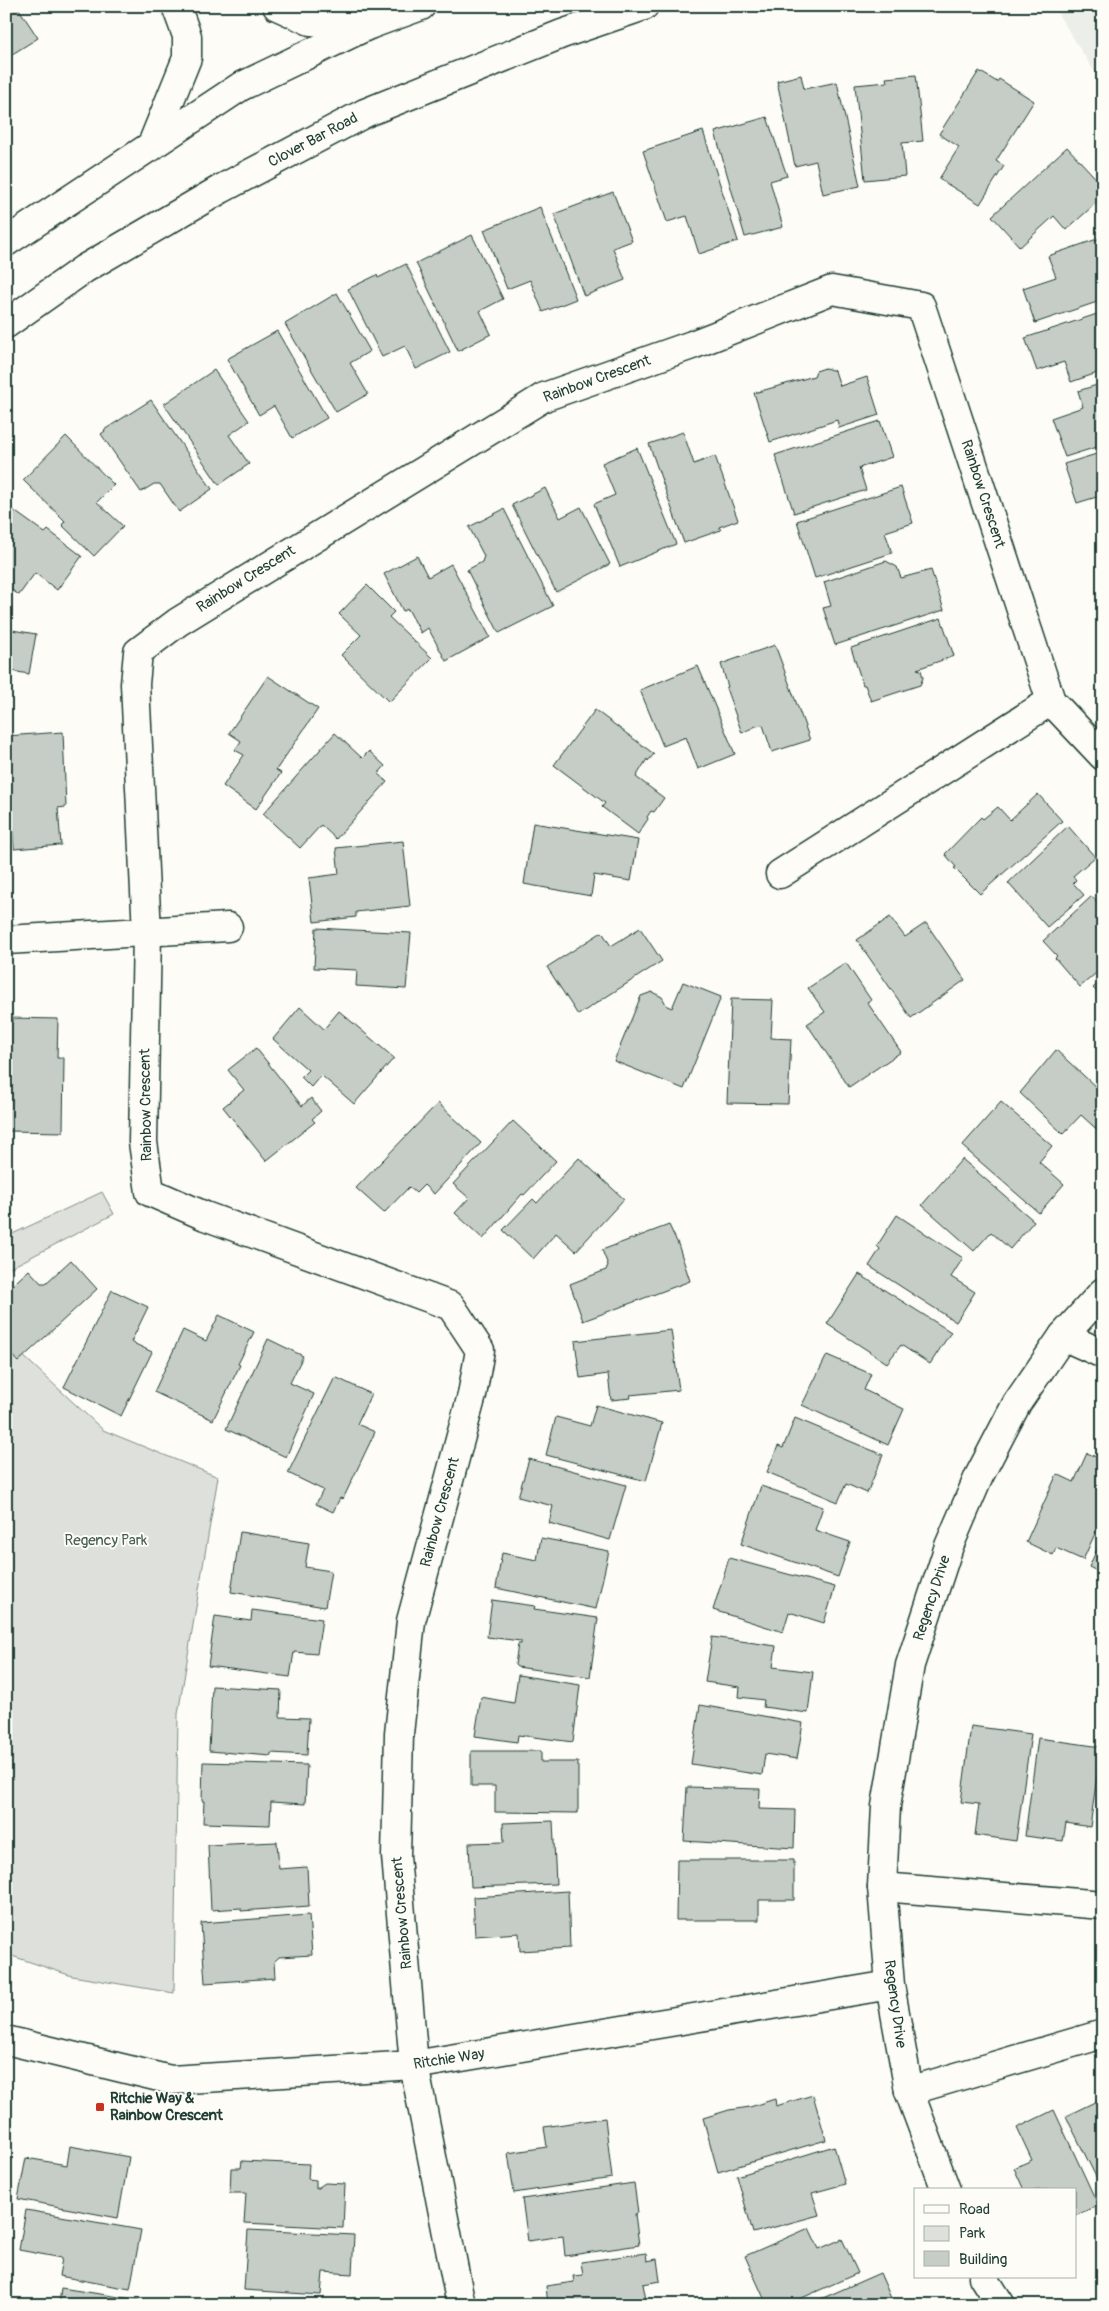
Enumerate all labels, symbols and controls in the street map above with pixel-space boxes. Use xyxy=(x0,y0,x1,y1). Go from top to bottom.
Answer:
street label: Clover Bar Road xyxy=(265,108,361,172)
street label: Rainbow Crescent xyxy=(541,350,654,407)
street label: Rainbow Crescent xyxy=(957,437,1010,551)
street label: Rainbow Crescent xyxy=(193,541,300,617)
street label: Rainbow Crescent xyxy=(136,1047,156,1162)
street label: Rainbow Crescent xyxy=(416,1454,464,1569)
park label: Regency Park xyxy=(65,1531,148,1550)
street label: Regency Drive xyxy=(909,1552,955,1643)
street label: Rainbow Crescent xyxy=(388,1855,416,1970)
street label: Regency Drive xyxy=(879,1959,911,2050)
street label: Ritchie Way xyxy=(412,2044,486,2074)
place label: Ritchie Way & Rainbow Crescent xyxy=(110,2089,224,2125)
marker: Ritchie Way & Rainbow Crescent xyxy=(94,2101,106,2113)
legend xyxy=(914,2188,1076,2278)
text: Road xyxy=(959,2200,990,2219)
text: Park xyxy=(959,2224,986,2243)
text: Building xyxy=(959,2250,1007,2269)

